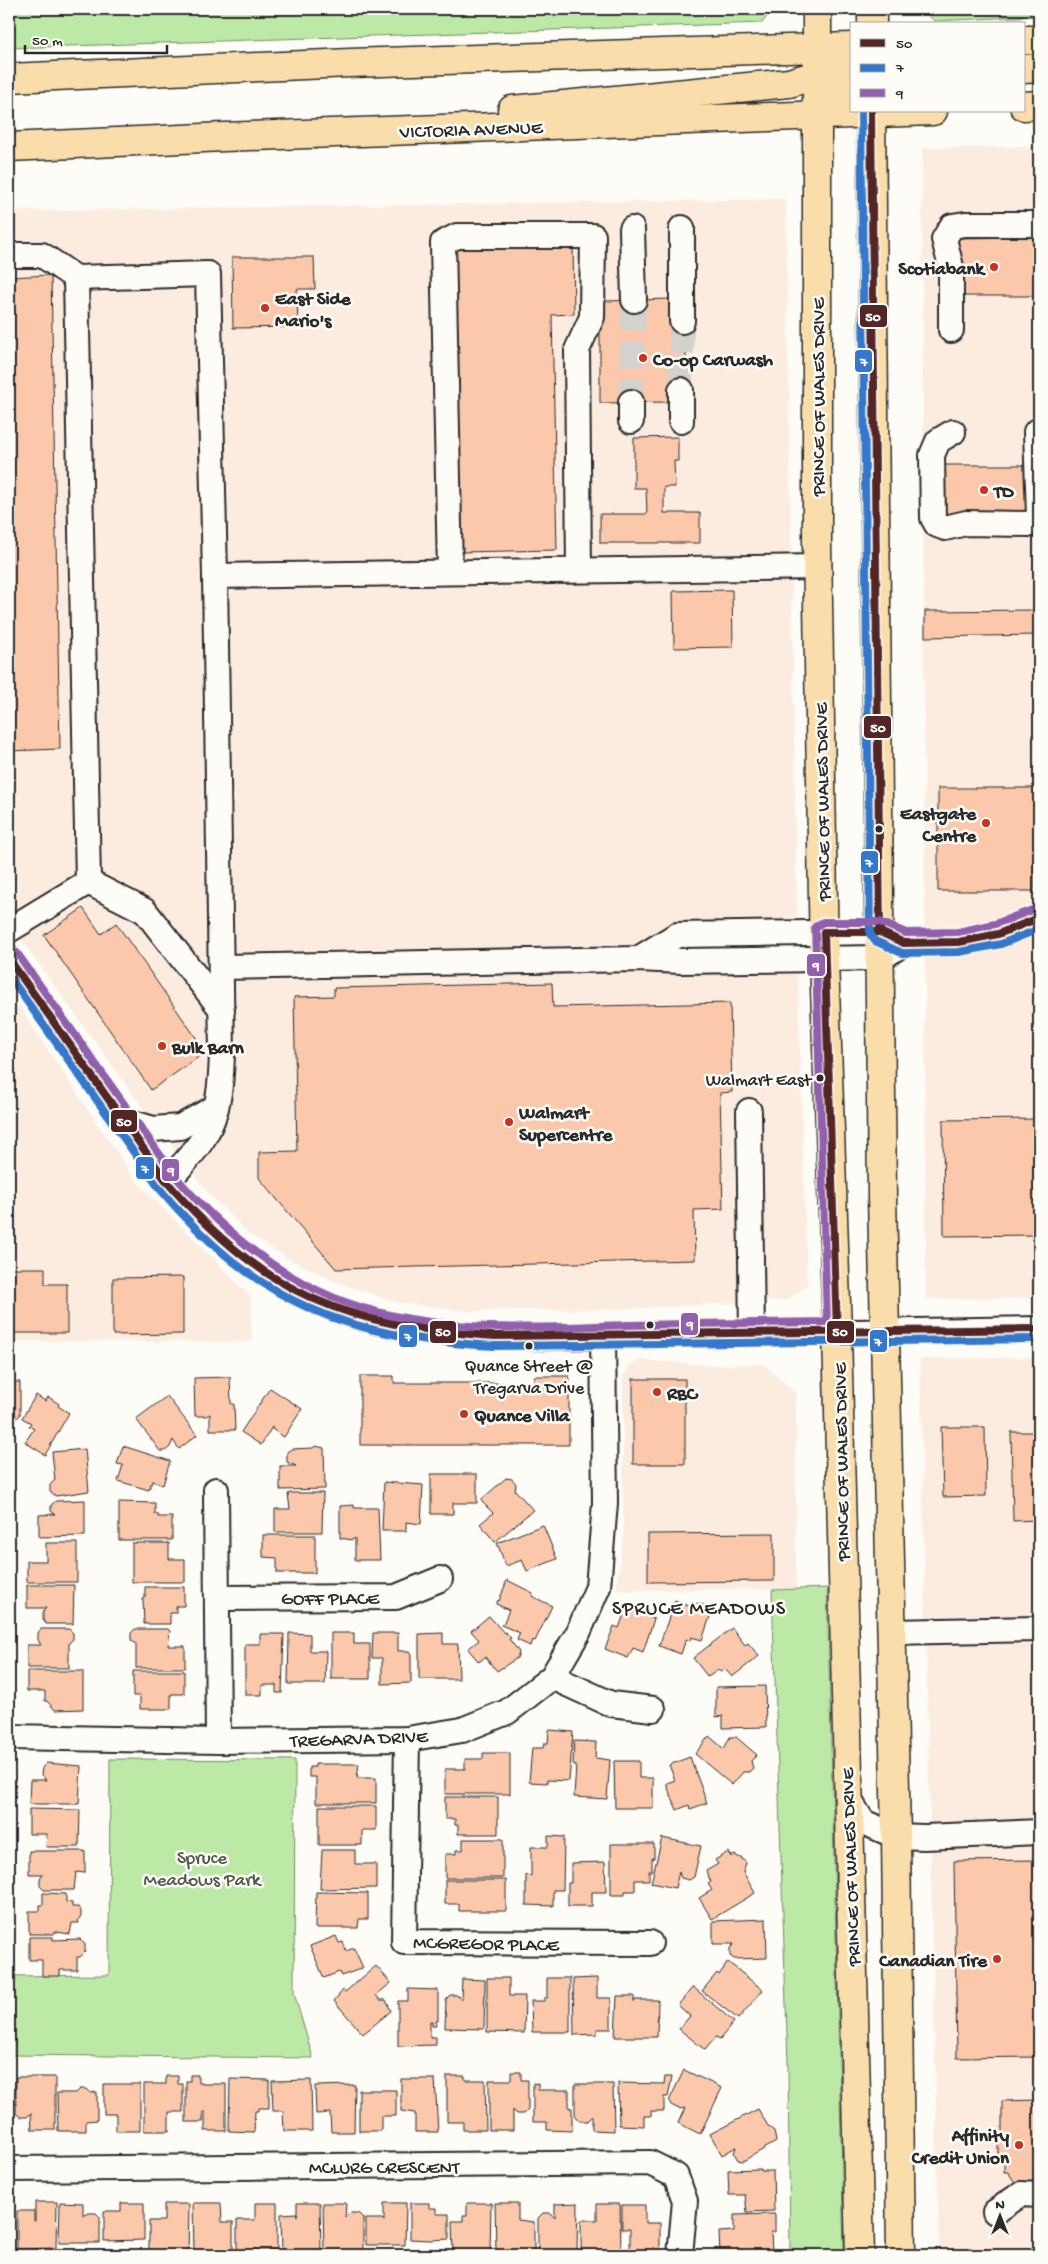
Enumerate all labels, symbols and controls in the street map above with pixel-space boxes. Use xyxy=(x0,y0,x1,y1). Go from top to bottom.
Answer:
scale bar xyxy=(25,22,168,54)
legend xyxy=(850,22,1026,112)
text: 50 m xyxy=(32,33,63,51)
text: 50 xyxy=(896,36,913,54)
text: 7 xyxy=(895,60,905,78)
text: 9 xyxy=(895,86,904,104)
street label: VICTORIA AVENUE xyxy=(398,117,544,146)
place label: Scotiabank xyxy=(898,259,987,282)
marker: Scotiabank xyxy=(988,261,1000,273)
place label: East Side Mario's xyxy=(275,289,352,334)
street label: PRINCE OF WALES DRIVE xyxy=(809,297,832,497)
marker: East Side Mario's xyxy=(259,302,271,314)
line badge: 50 xyxy=(859,304,888,328)
text: 50 xyxy=(865,310,881,327)
line badge: 7 xyxy=(854,349,873,373)
place label: Co-op Carwash xyxy=(652,350,774,373)
marker: Co-op Carwash xyxy=(637,352,649,364)
text: 7 xyxy=(859,355,868,372)
place label: TD xyxy=(992,482,1014,505)
marker: TD xyxy=(978,484,990,496)
street label: PRINCE OF WALES DRIVE xyxy=(811,701,838,902)
line badge: 50 xyxy=(863,715,892,739)
text: 50 xyxy=(870,721,886,738)
place label: Eastgate Centre xyxy=(900,804,977,849)
marker: Eastgate Centre xyxy=(980,817,992,829)
unlabelled marker xyxy=(874,824,884,834)
line badge: 7 xyxy=(860,850,879,874)
text: 7 xyxy=(864,856,873,873)
line badge: 9 xyxy=(806,953,826,977)
text: 9 xyxy=(811,959,820,976)
place label: Bulk Barn xyxy=(171,1038,245,1061)
marker: Bulk Barn xyxy=(156,1040,168,1052)
place label: Walmart East xyxy=(706,1071,813,1092)
marker: Walmart East xyxy=(815,1073,825,1083)
place label: Walmart Supercentre xyxy=(518,1103,613,1148)
line badge: 50 xyxy=(110,1109,138,1133)
text: 50 xyxy=(116,1115,132,1132)
marker: Walmart Supercentre xyxy=(503,1116,515,1128)
line badge: 7 xyxy=(135,1156,155,1180)
line badge: 9 xyxy=(161,1158,180,1182)
text: 7 xyxy=(140,1162,149,1179)
text: 9 xyxy=(166,1164,175,1181)
line badge: 9 xyxy=(680,1312,699,1336)
text: 9 xyxy=(685,1318,694,1335)
line badge: 50 xyxy=(429,1320,457,1344)
unlabelled marker xyxy=(645,1320,655,1330)
line badge: 50 xyxy=(826,1320,855,1344)
line badge: 7 xyxy=(398,1324,418,1348)
text: 50 xyxy=(435,1325,451,1342)
text: 50 xyxy=(832,1325,848,1342)
line badge: 7 xyxy=(869,1329,888,1353)
text: 7 xyxy=(403,1330,412,1347)
text: 7 xyxy=(873,1335,882,1352)
marker: Quance Street @ Tregarva Drive xyxy=(524,1341,534,1351)
place label: Quance Street @ Tregarva Drive xyxy=(465,1357,593,1400)
street label: PRINCE OF WALES DRIVE xyxy=(830,1361,857,1562)
place label: RBC xyxy=(666,1384,699,1407)
marker: RBC xyxy=(651,1386,663,1398)
place label: Quance Villa xyxy=(474,1406,571,1429)
marker: Quance Villa xyxy=(458,1408,470,1420)
street label: GOFF PLACE xyxy=(281,1589,380,1612)
district label: SPRUCE MEADOWS xyxy=(612,1599,786,1622)
street label: TREGARVA DRIVE xyxy=(289,1727,430,1754)
street label: PRINCE OF WALES DRIVE xyxy=(838,1766,867,1967)
park label: Spruce Meadows Park xyxy=(144,1848,262,1893)
street label: MCGREGOR PLACE xyxy=(413,1933,560,1958)
place label: Canadian Tire xyxy=(878,1951,988,1974)
marker: Canadian Tire xyxy=(991,1953,1003,1965)
place label: Affinity Credit Union xyxy=(911,2126,1010,2171)
marker: Affinity Credit Union xyxy=(1013,2139,1025,2151)
street label: MCLURG CRESCENT xyxy=(309,2158,460,2181)
north arrow xyxy=(976,2192,1026,2242)
text: N xyxy=(995,2197,1005,2214)

